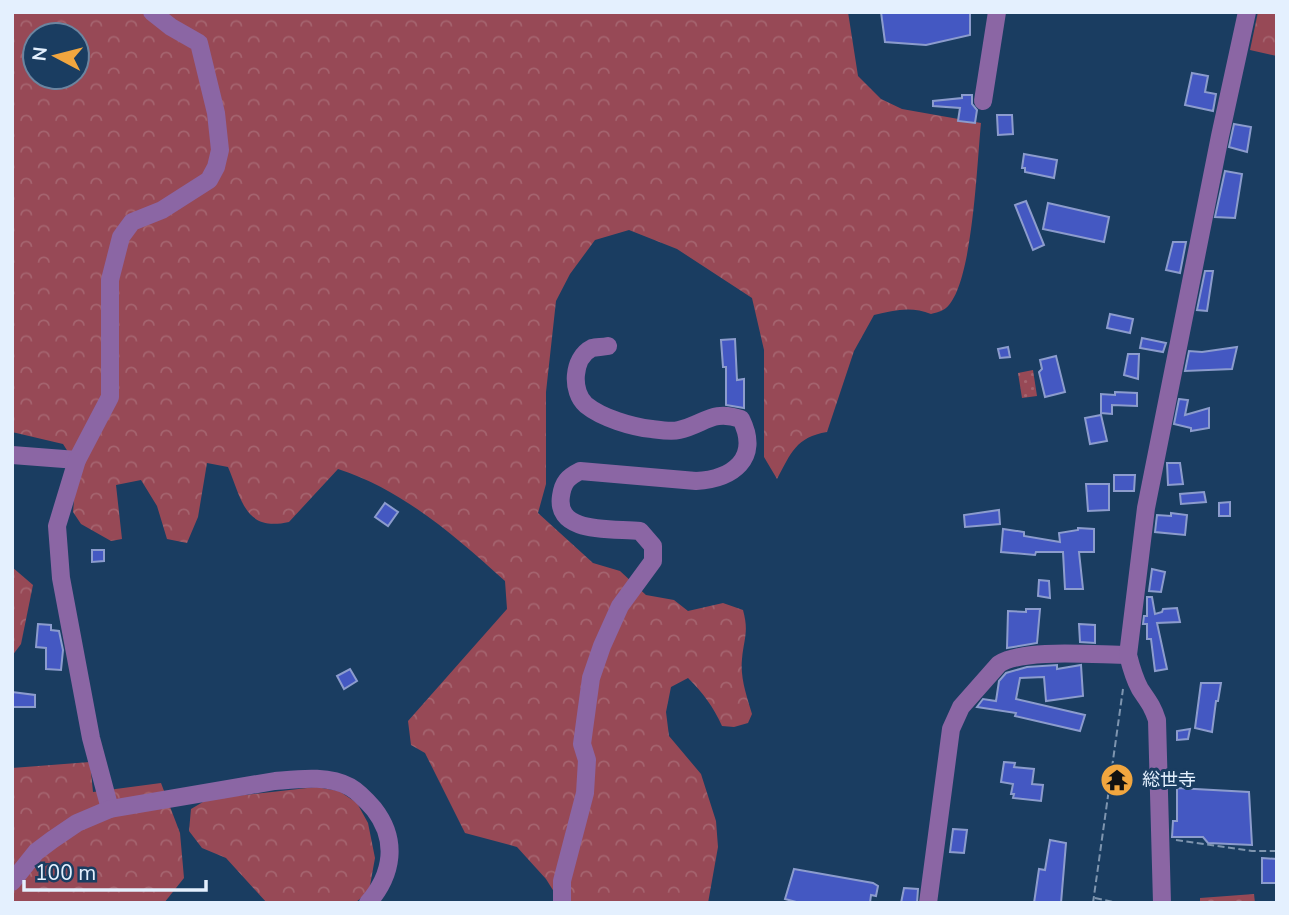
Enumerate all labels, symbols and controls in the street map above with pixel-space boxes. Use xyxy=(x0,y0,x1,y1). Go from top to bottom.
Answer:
north arrow xyxy=(21,21,91,91)
text: N xyxy=(26,45,54,63)
temple icon: 総世寺 xyxy=(1098,761,1136,799)
place label: 総世寺 xyxy=(1142,768,1196,792)
scale bar xyxy=(24,848,206,892)
text: 100 m xyxy=(35,859,96,887)

